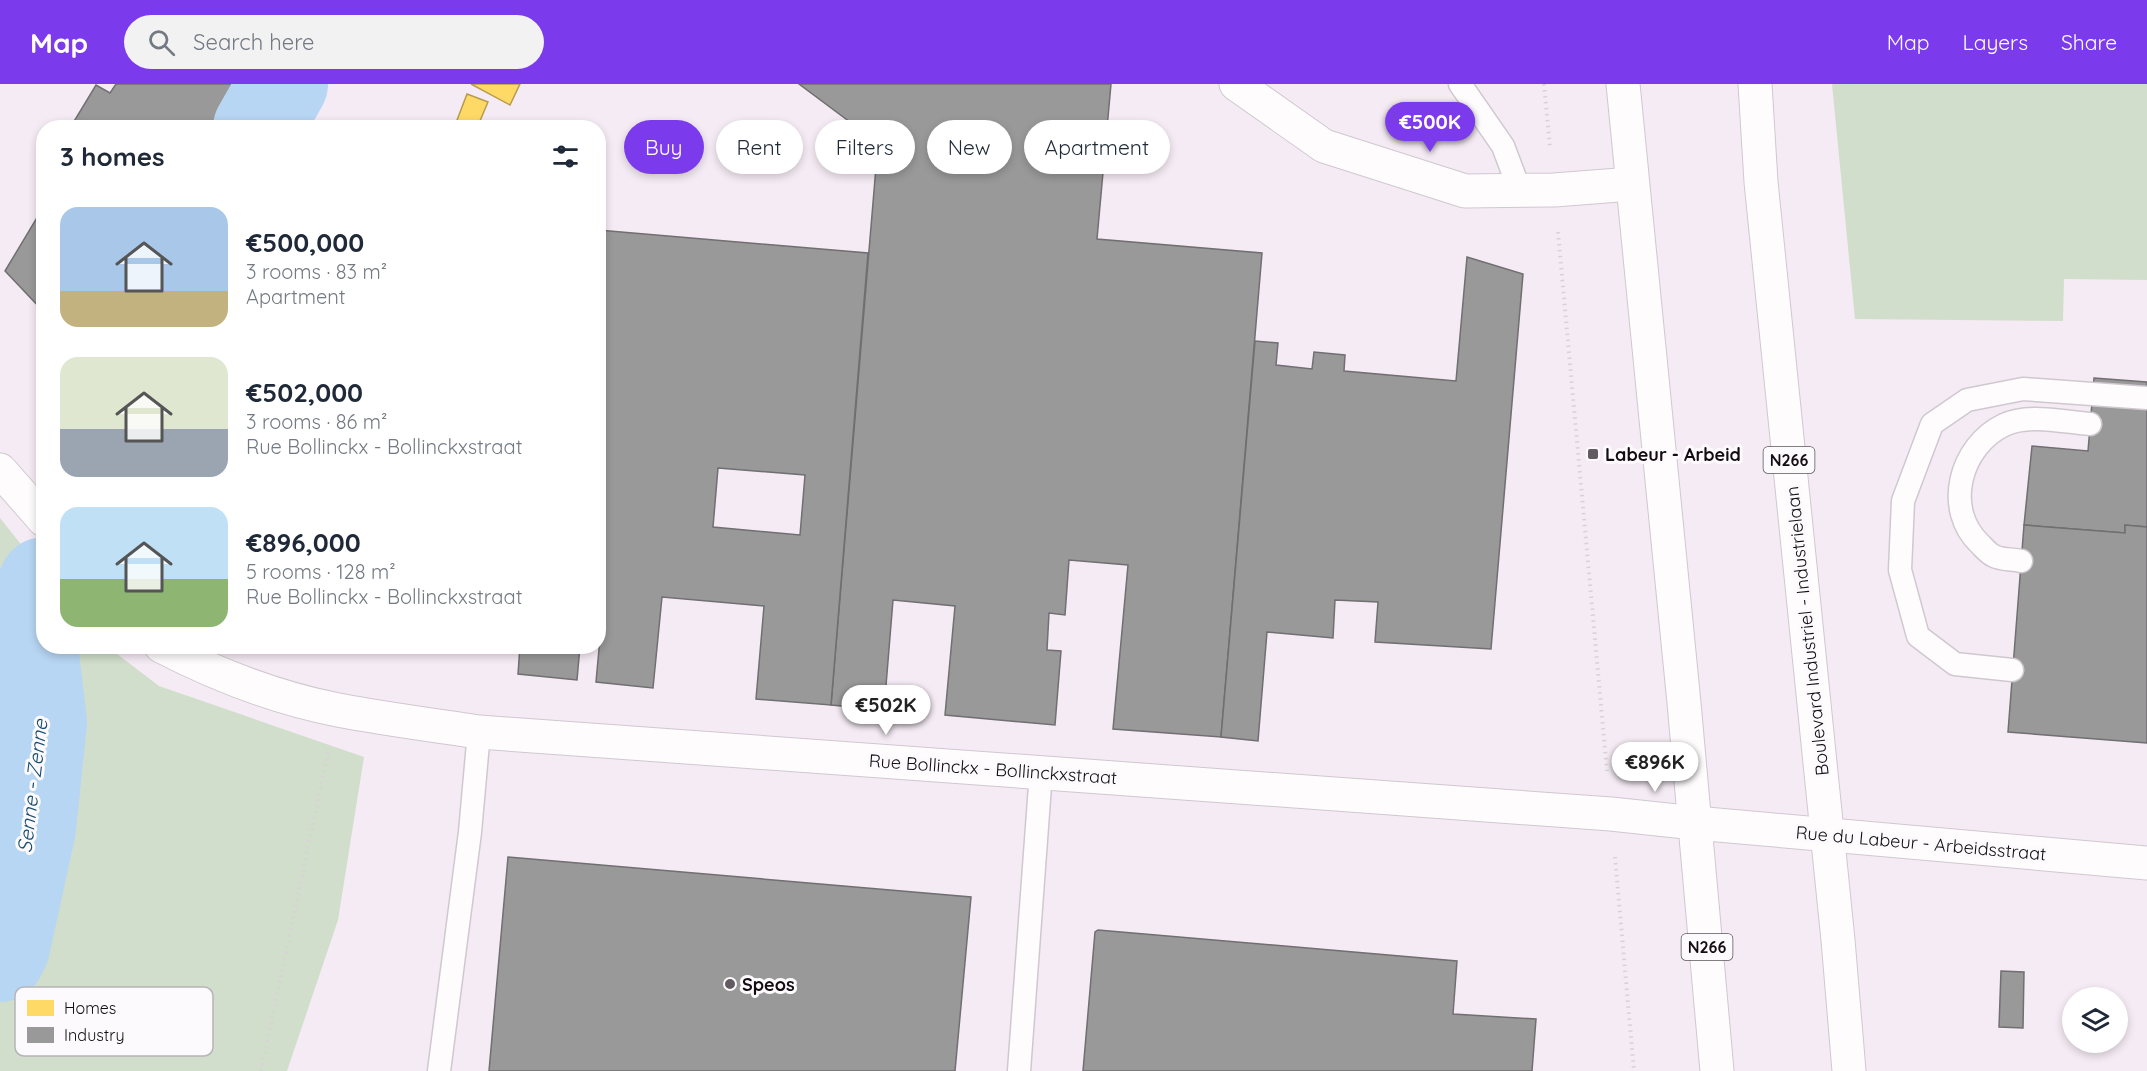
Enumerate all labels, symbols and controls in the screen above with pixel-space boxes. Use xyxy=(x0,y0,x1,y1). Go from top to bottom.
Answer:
search box xyxy=(124,15,544,69)
text: Map xyxy=(30,25,88,60)
icon: search xyxy=(145,26,178,59)
text: Search here xyxy=(193,28,315,56)
text: Map xyxy=(1887,29,1930,55)
text: Layers xyxy=(1963,29,2028,55)
text: Share xyxy=(2061,29,2117,55)
pin: €500K xyxy=(1388,102,1472,153)
text: €500K xyxy=(1399,109,1461,134)
chip: Buy xyxy=(624,120,704,174)
chip: Rent xyxy=(716,120,803,174)
chip: Filters xyxy=(815,120,915,174)
chip: New xyxy=(927,120,1012,174)
chip: Apartment xyxy=(1024,120,1170,174)
text: 3 homes xyxy=(60,140,165,173)
icon: filters xyxy=(549,140,582,173)
text: €500,000 xyxy=(246,226,364,259)
icon: home xyxy=(108,231,180,303)
text: 3 rooms · 83 m² xyxy=(246,259,387,284)
text: Apartment xyxy=(246,284,346,309)
text: €502,000 xyxy=(246,376,363,409)
icon: home xyxy=(108,381,180,453)
text: 3 rooms · 86 m² xyxy=(246,409,387,434)
text: Rue Bollinckx - Bollinckxstraat xyxy=(246,434,523,459)
place label: Labeur - Arbeid xyxy=(1605,443,1741,466)
marker: Labeur - Arbeid xyxy=(1586,447,1600,461)
road number: N266 xyxy=(1764,447,1814,473)
street label: Boulevard Industriel - Industrielaan xyxy=(1780,485,1834,777)
text: €896,000 xyxy=(246,526,361,559)
icon: home xyxy=(108,531,180,603)
text: 5 rooms · 128 m² xyxy=(246,559,396,584)
text: Rue Bollinckx - Bollinckxstraat xyxy=(246,584,523,609)
pin: €502K xyxy=(844,685,928,736)
text: €502K xyxy=(856,692,916,717)
water label: Senne - Zenne xyxy=(11,717,53,854)
pin: €896K xyxy=(1613,742,1697,793)
street label: Rue Bollinckx - Bollinckxstraat xyxy=(868,749,1118,789)
text: €896K xyxy=(1625,749,1685,774)
street label: Rue du Labeur - Arbeidsstraat xyxy=(1795,821,2047,865)
road number: N266 xyxy=(1682,934,1732,960)
place label: Speos xyxy=(742,973,795,996)
marker: Speos xyxy=(723,977,737,991)
legend xyxy=(15,987,213,1056)
map controls xyxy=(2062,987,2128,1053)
button: layers xyxy=(2062,987,2128,1053)
text: Homes xyxy=(64,998,116,1018)
text: Industry xyxy=(64,1025,124,1045)

